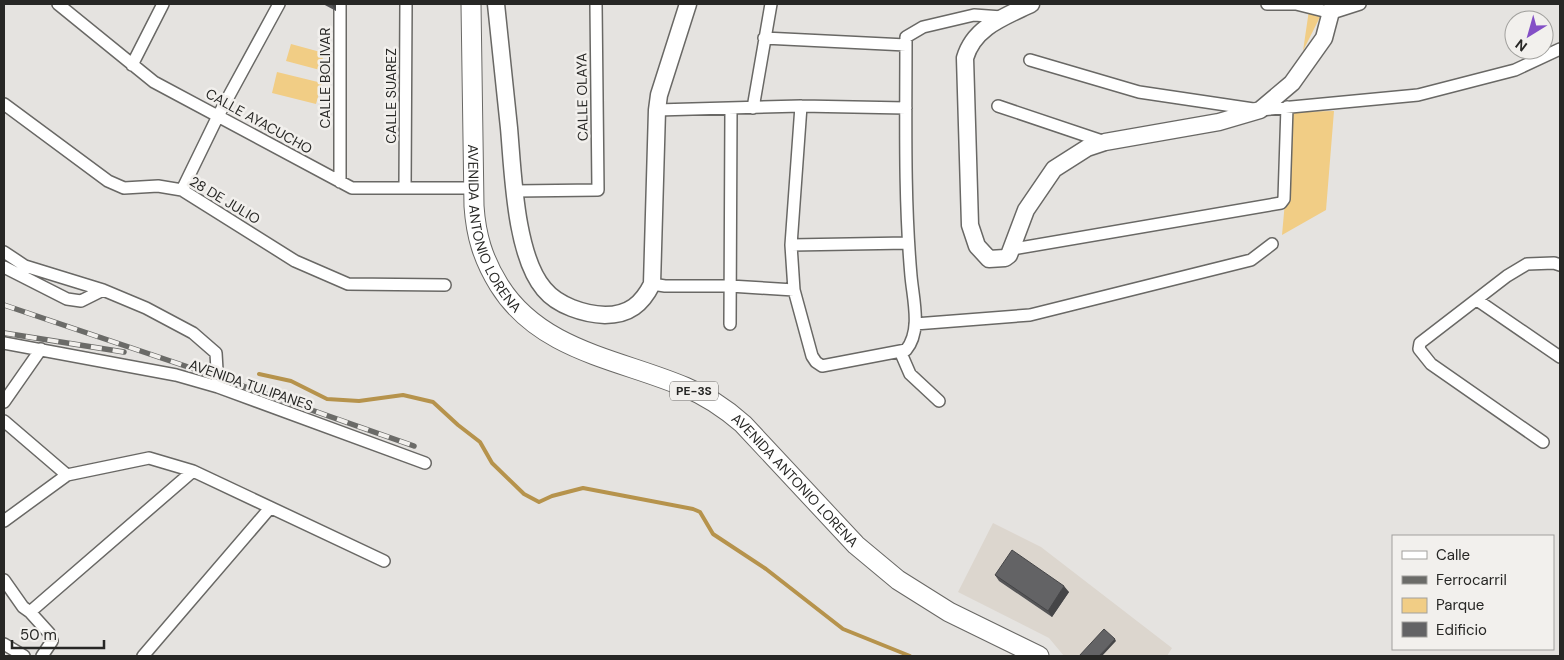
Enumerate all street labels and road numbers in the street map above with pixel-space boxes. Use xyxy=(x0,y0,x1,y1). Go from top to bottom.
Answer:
street label: CALLE BOLIVAR xyxy=(316,27,334,129)
street label: CALLE SUAREZ xyxy=(382,48,400,144)
street label: CALLE OLAYA xyxy=(572,53,592,141)
street label: CALLE AYACUCHO xyxy=(203,84,316,158)
street label: AVENIDA ANTONIO LORENA xyxy=(464,144,525,316)
street label: 28 DE JULIO xyxy=(186,172,264,228)
street label: AVENIDA TULIPANES xyxy=(187,355,315,415)
road number: PE-3S xyxy=(670,382,718,401)
street label: AVENIDA ANTONIO LORENA xyxy=(728,409,862,551)

